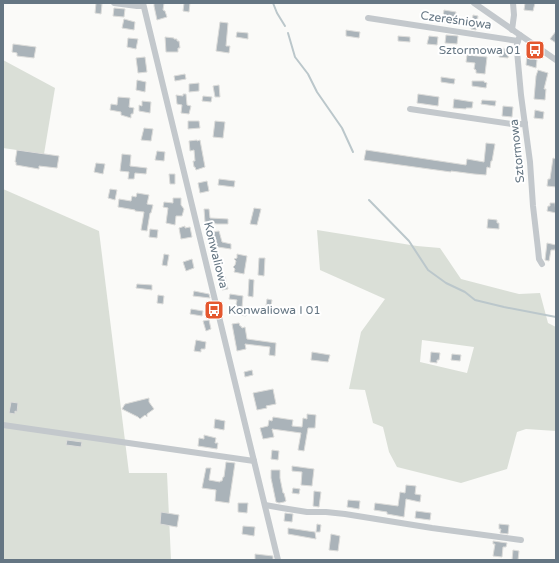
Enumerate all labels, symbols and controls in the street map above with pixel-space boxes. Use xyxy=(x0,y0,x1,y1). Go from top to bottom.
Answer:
street label: Czereśniowa xyxy=(419,8,493,32)
bus stop icon: Sztormowa 01 xyxy=(524,39,546,61)
place label: Sztormowa 01 xyxy=(439,43,521,57)
street label: Sztormowa xyxy=(507,118,527,184)
street label: Konwaliowa xyxy=(201,220,231,290)
bus stop icon: Konwaliowa I 01 xyxy=(203,299,225,321)
place label: Konwaliowa I 01 xyxy=(228,303,321,317)

